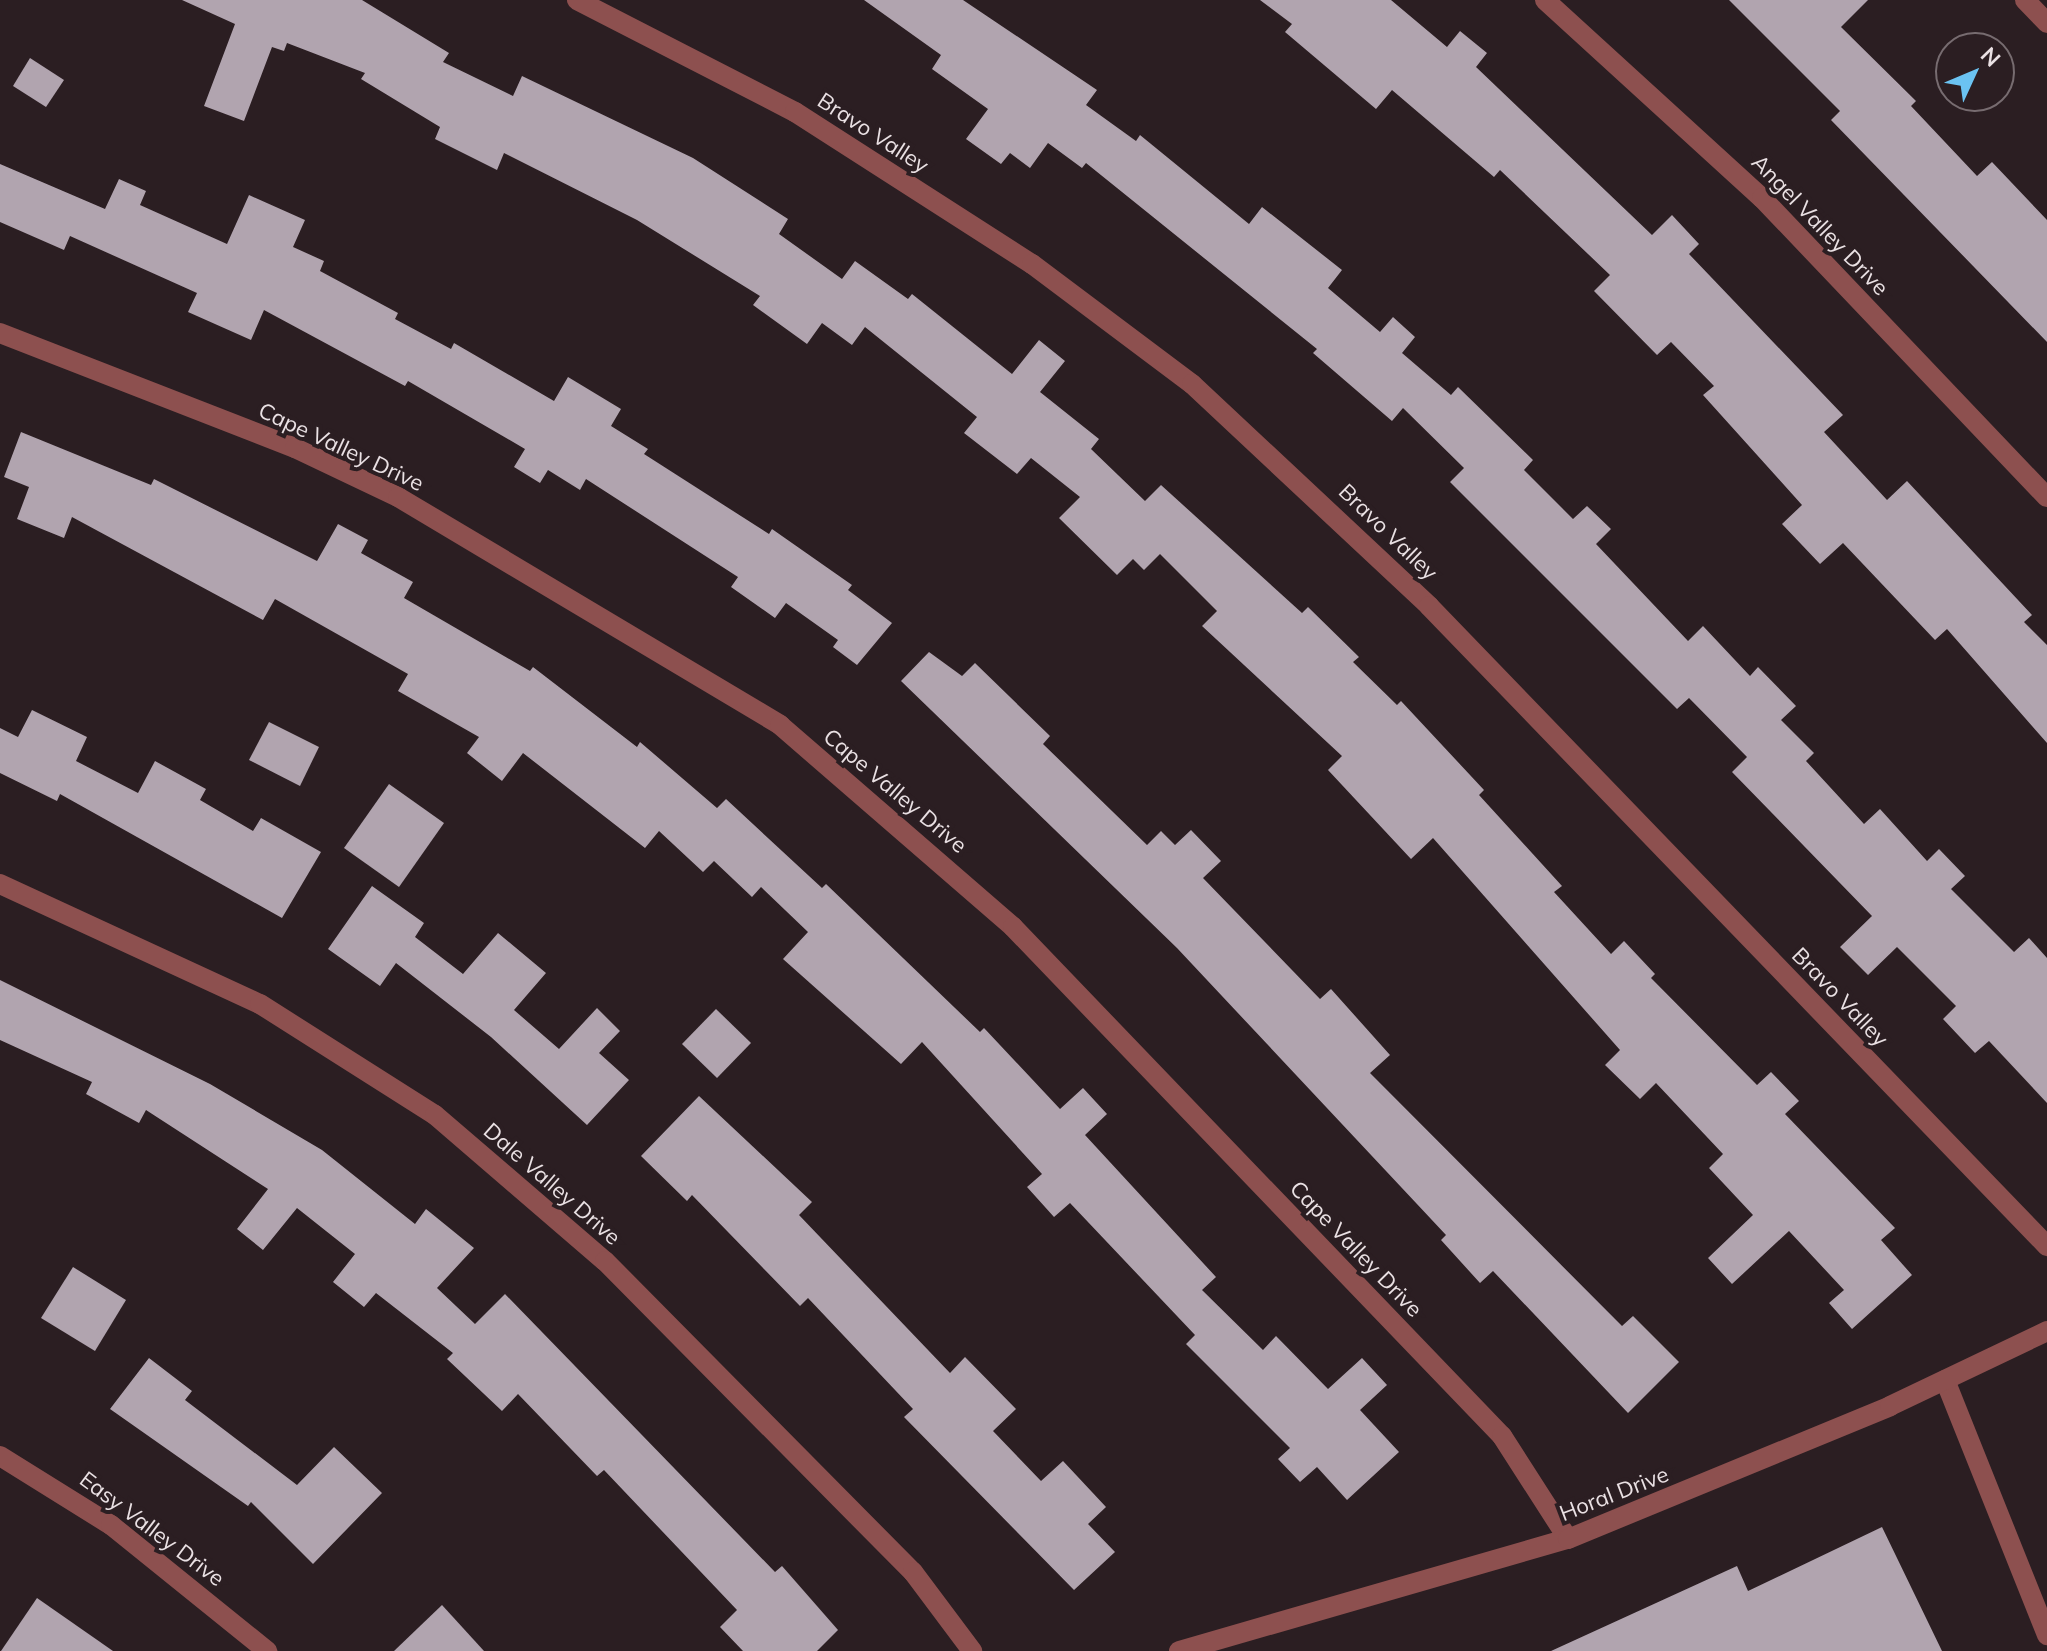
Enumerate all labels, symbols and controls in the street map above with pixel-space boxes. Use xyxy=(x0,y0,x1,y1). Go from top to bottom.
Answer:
north arrow xyxy=(1935,32,2015,112)
text: N xyxy=(1975,41,2007,72)
street label: Bravo Valley xyxy=(813,87,933,179)
street label: Angel Valley Drive xyxy=(1746,149,1894,301)
street label: Cape Valley Drive xyxy=(254,397,428,497)
street label: Bravo Valley xyxy=(1333,478,1443,586)
street label: Cape Valley Drive xyxy=(818,723,972,859)
street label: Bravo Valley xyxy=(1786,942,1894,1052)
street label: Dale Valley Drive xyxy=(478,1117,626,1251)
street label: Cape Valley Drive xyxy=(1284,1175,1428,1323)
street label: Horal Drive xyxy=(1556,1461,1672,1527)
street label: Easy Valley Drive xyxy=(74,1466,230,1592)

